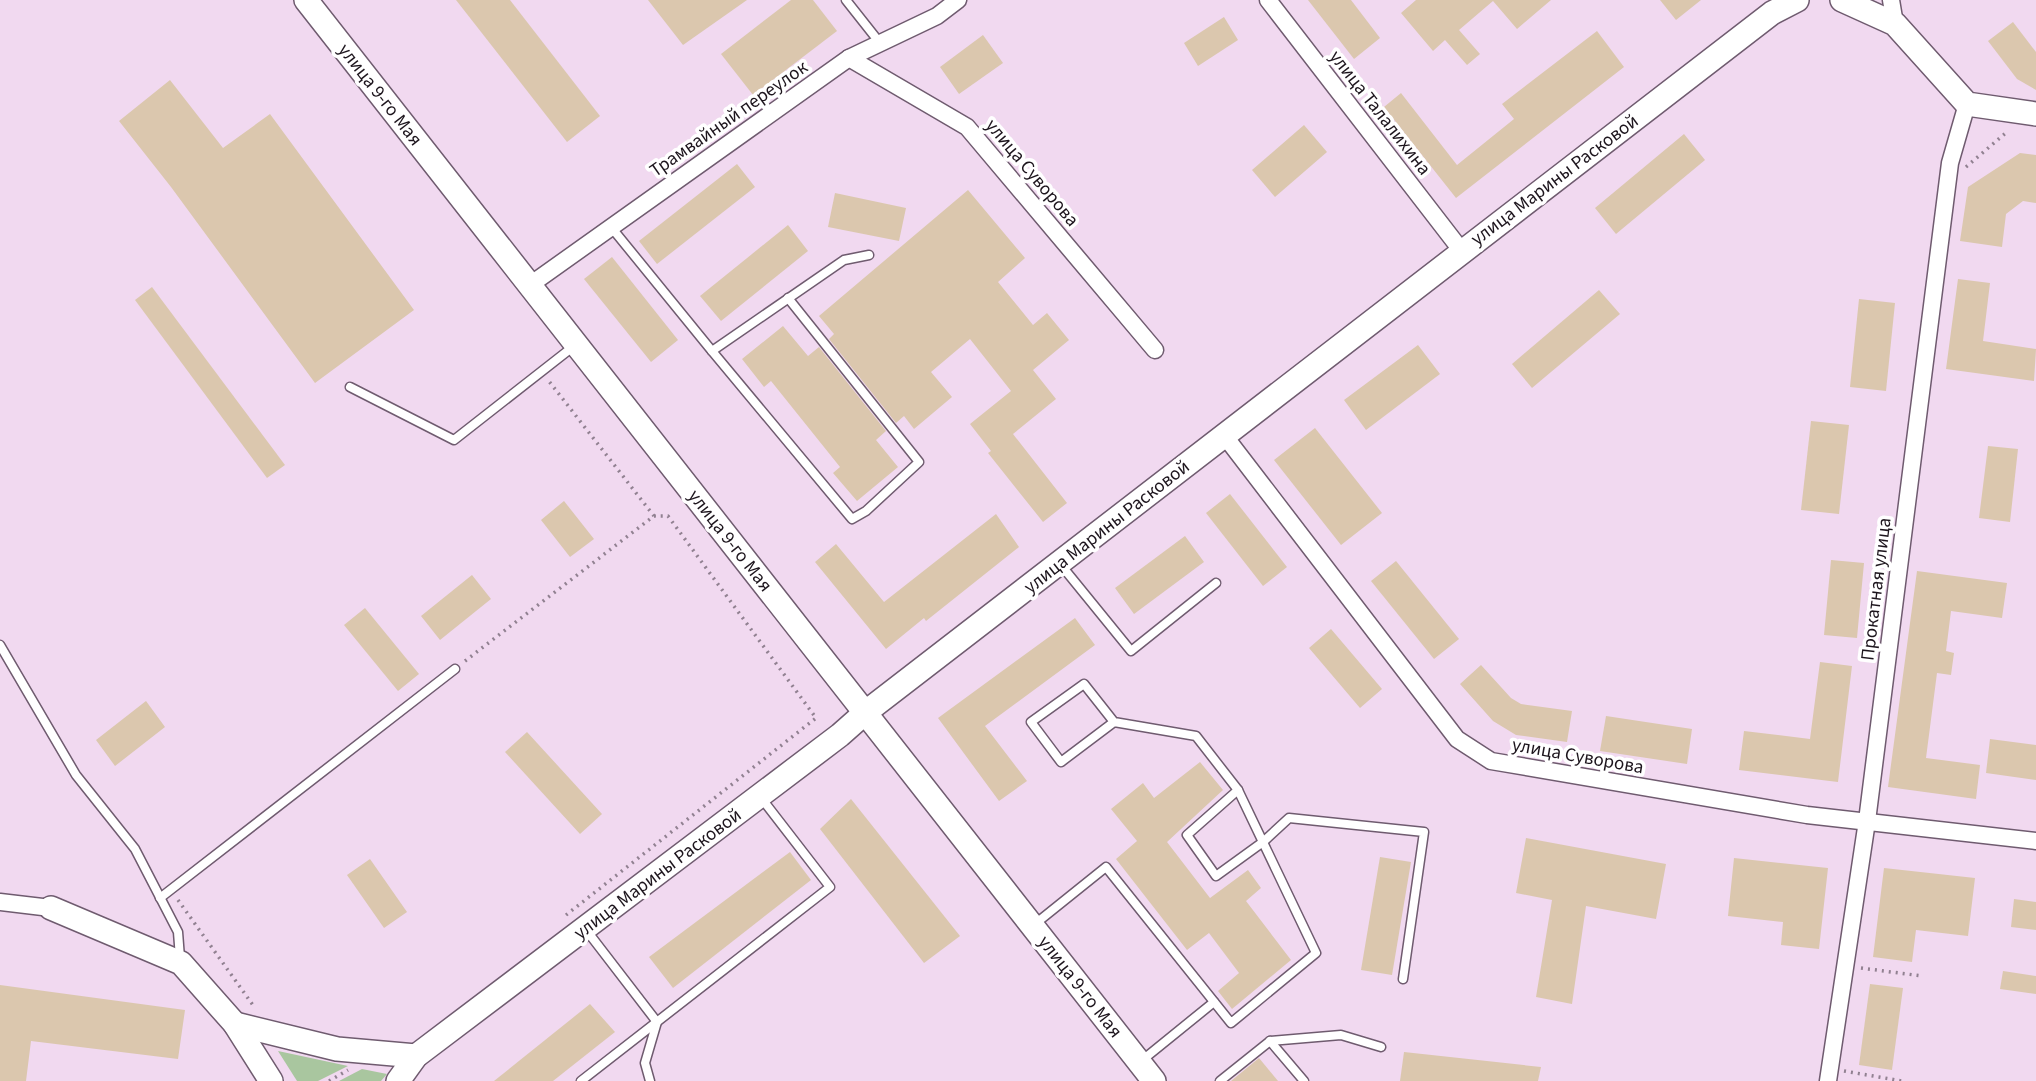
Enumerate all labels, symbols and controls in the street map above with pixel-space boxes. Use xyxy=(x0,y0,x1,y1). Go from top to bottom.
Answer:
street label: улица 9-го Мая xyxy=(331,38,428,152)
street label: улица Талалихина xyxy=(1322,45,1437,181)
street label: Трамвайный переулок xyxy=(644,54,814,184)
street label: улица Марины Расковой xyxy=(1465,108,1644,252)
street label: улица Суворова xyxy=(979,113,1085,233)
street label: улица Марины Расковой xyxy=(1018,454,1196,601)
street label: улица 9-го Мая xyxy=(681,484,778,598)
street label: Прокатная улица xyxy=(1854,516,1899,662)
street label: улица Суворова xyxy=(1510,732,1646,781)
street label: улица Марины Расковой xyxy=(568,802,747,946)
street label: улица 9-го Мая xyxy=(1031,930,1128,1044)

